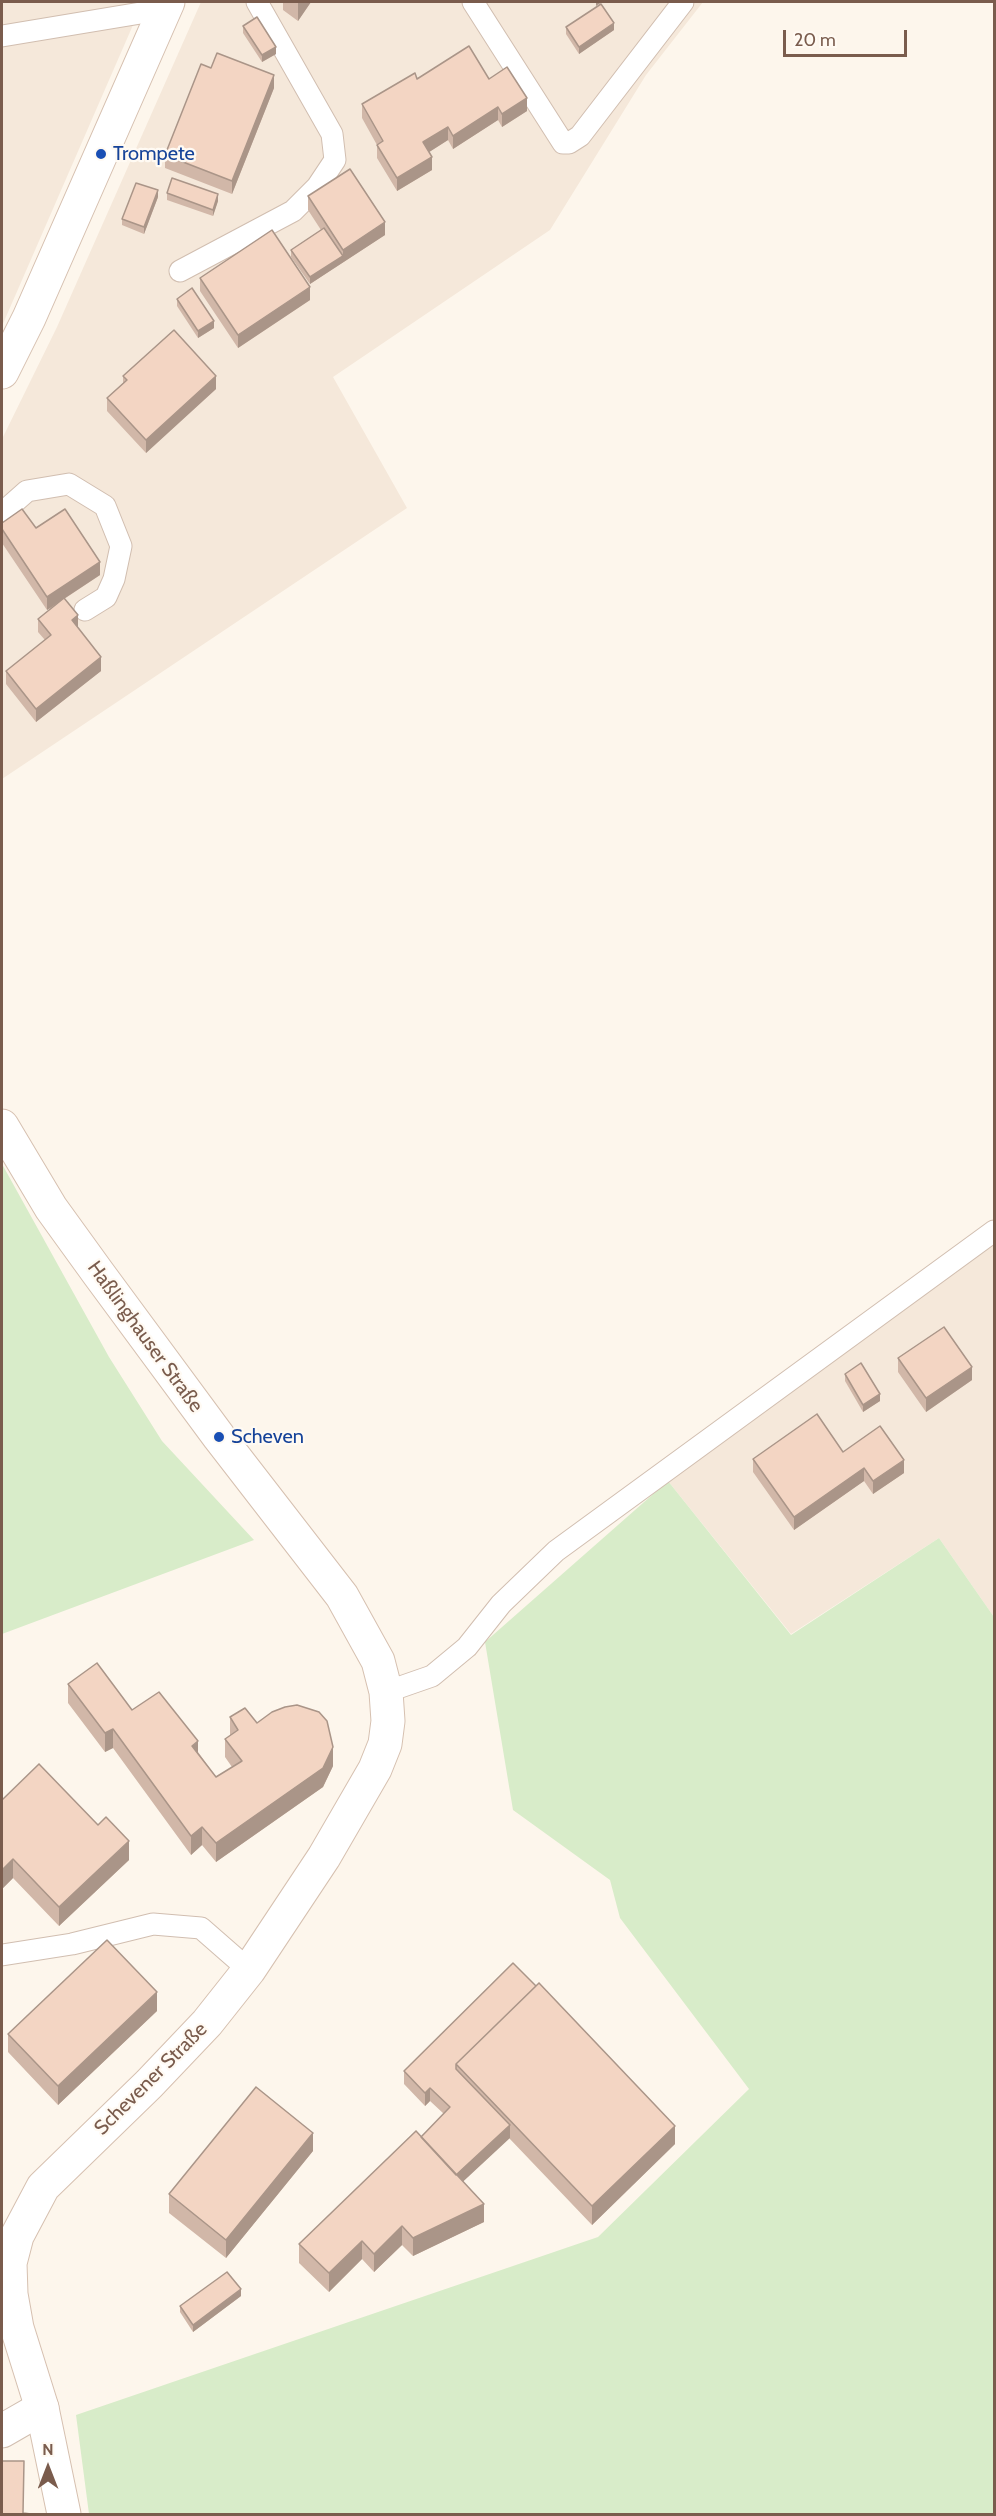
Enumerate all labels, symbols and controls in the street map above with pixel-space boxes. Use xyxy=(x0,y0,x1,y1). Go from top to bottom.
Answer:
scale bar xyxy=(786,18,910,56)
text: 20 m xyxy=(794,29,836,51)
place label: Trompete xyxy=(113,142,195,166)
marker: Trompete xyxy=(94,147,108,161)
street label: Haßlinghauser Straße xyxy=(82,1257,208,1417)
place label: Scheven xyxy=(231,1425,304,1449)
marker: Scheven xyxy=(212,1430,226,1444)
street label: Schevener Straße xyxy=(90,2018,212,2140)
north arrow xyxy=(18,2438,78,2498)
text: N xyxy=(42,2440,54,2459)

